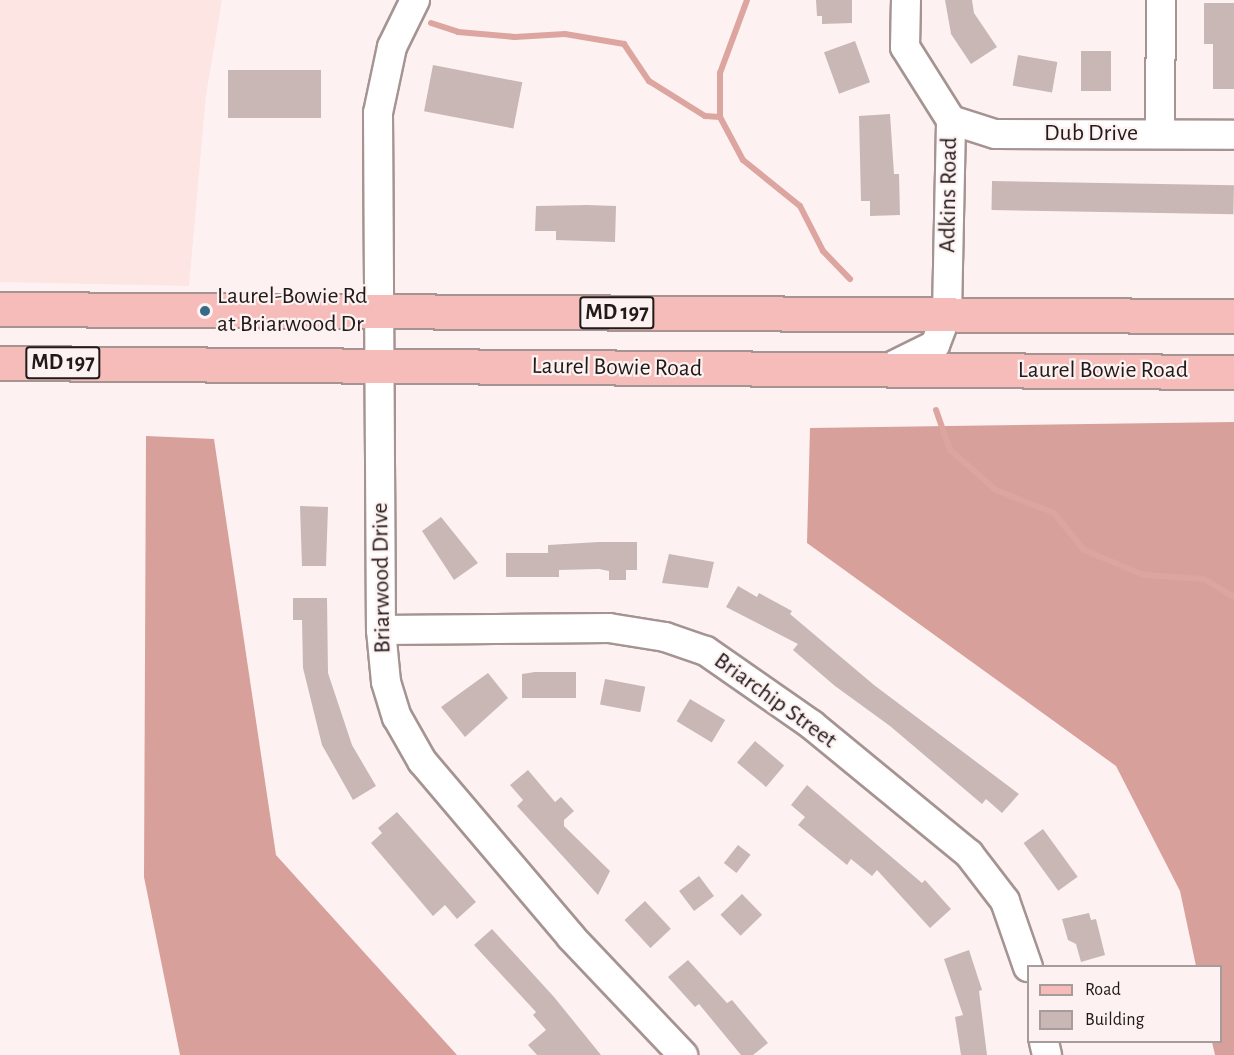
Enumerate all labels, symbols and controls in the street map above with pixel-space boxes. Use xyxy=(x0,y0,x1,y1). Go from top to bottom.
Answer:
street label: Dub Drive xyxy=(1044,120,1138,148)
street label: Adkins Road xyxy=(934,137,964,253)
place label: Laurel-Bowie Rd at Briarwood Dr xyxy=(217,283,367,339)
road number: MD 197 xyxy=(578,294,656,332)
marker: Laurel-Bowie Rd at Briarwood Dr xyxy=(198,304,212,318)
road number: MD 197 xyxy=(24,344,102,382)
street label: Laurel Bowie Road xyxy=(531,352,703,384)
street label: Laurel Bowie Road xyxy=(1018,357,1188,385)
street label: Briarwood Drive xyxy=(366,502,398,654)
street label: Briarchip Street xyxy=(708,647,842,755)
legend xyxy=(1027,965,1222,1043)
text: Road xyxy=(1085,981,1121,999)
text: Building xyxy=(1085,1011,1144,1029)

